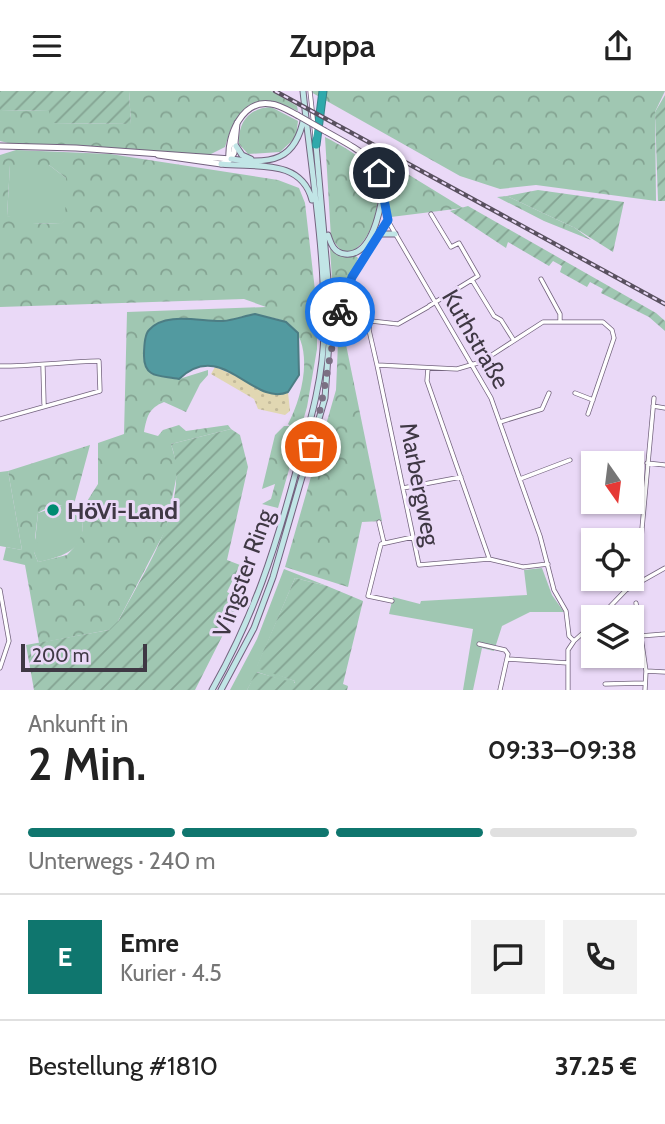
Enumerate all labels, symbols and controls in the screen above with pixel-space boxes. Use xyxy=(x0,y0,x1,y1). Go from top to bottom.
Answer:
text: Zuppa xyxy=(290,26,375,65)
icon: menu xyxy=(28,27,66,65)
icon: share xyxy=(599,27,637,65)
pin xyxy=(349,143,409,203)
icon: home xyxy=(360,154,398,192)
courier xyxy=(305,277,375,347)
street label: Kuthstraße xyxy=(436,284,516,394)
icon: bike xyxy=(321,293,359,331)
pin xyxy=(281,417,341,477)
street label: Marbergweg xyxy=(394,420,446,549)
icon: bag xyxy=(292,428,330,466)
north arrow xyxy=(581,451,644,515)
map controls xyxy=(581,451,644,668)
place label: HöVi-Land xyxy=(67,496,178,525)
marker: HöVi-Land xyxy=(45,502,61,518)
street label: Vingster Ring xyxy=(206,504,280,641)
button: locate xyxy=(581,528,644,591)
button: layers xyxy=(581,605,644,668)
scale bar xyxy=(21,641,147,673)
text: 200 m xyxy=(32,644,89,667)
text: Ankunft in xyxy=(28,710,128,738)
text: 09:33–09:38 xyxy=(488,734,637,766)
text: 2 Min. xyxy=(28,736,146,792)
text: Unterwegs · 240 m xyxy=(28,847,216,875)
button: chat xyxy=(471,920,545,994)
button: phone xyxy=(563,920,637,994)
text: Emre xyxy=(120,927,179,959)
text: E xyxy=(58,941,72,973)
text: Kurier · 4.5 xyxy=(120,959,222,987)
text: Bestellung #1810 xyxy=(28,1050,218,1082)
text: 37.25 € xyxy=(555,1050,637,1082)

